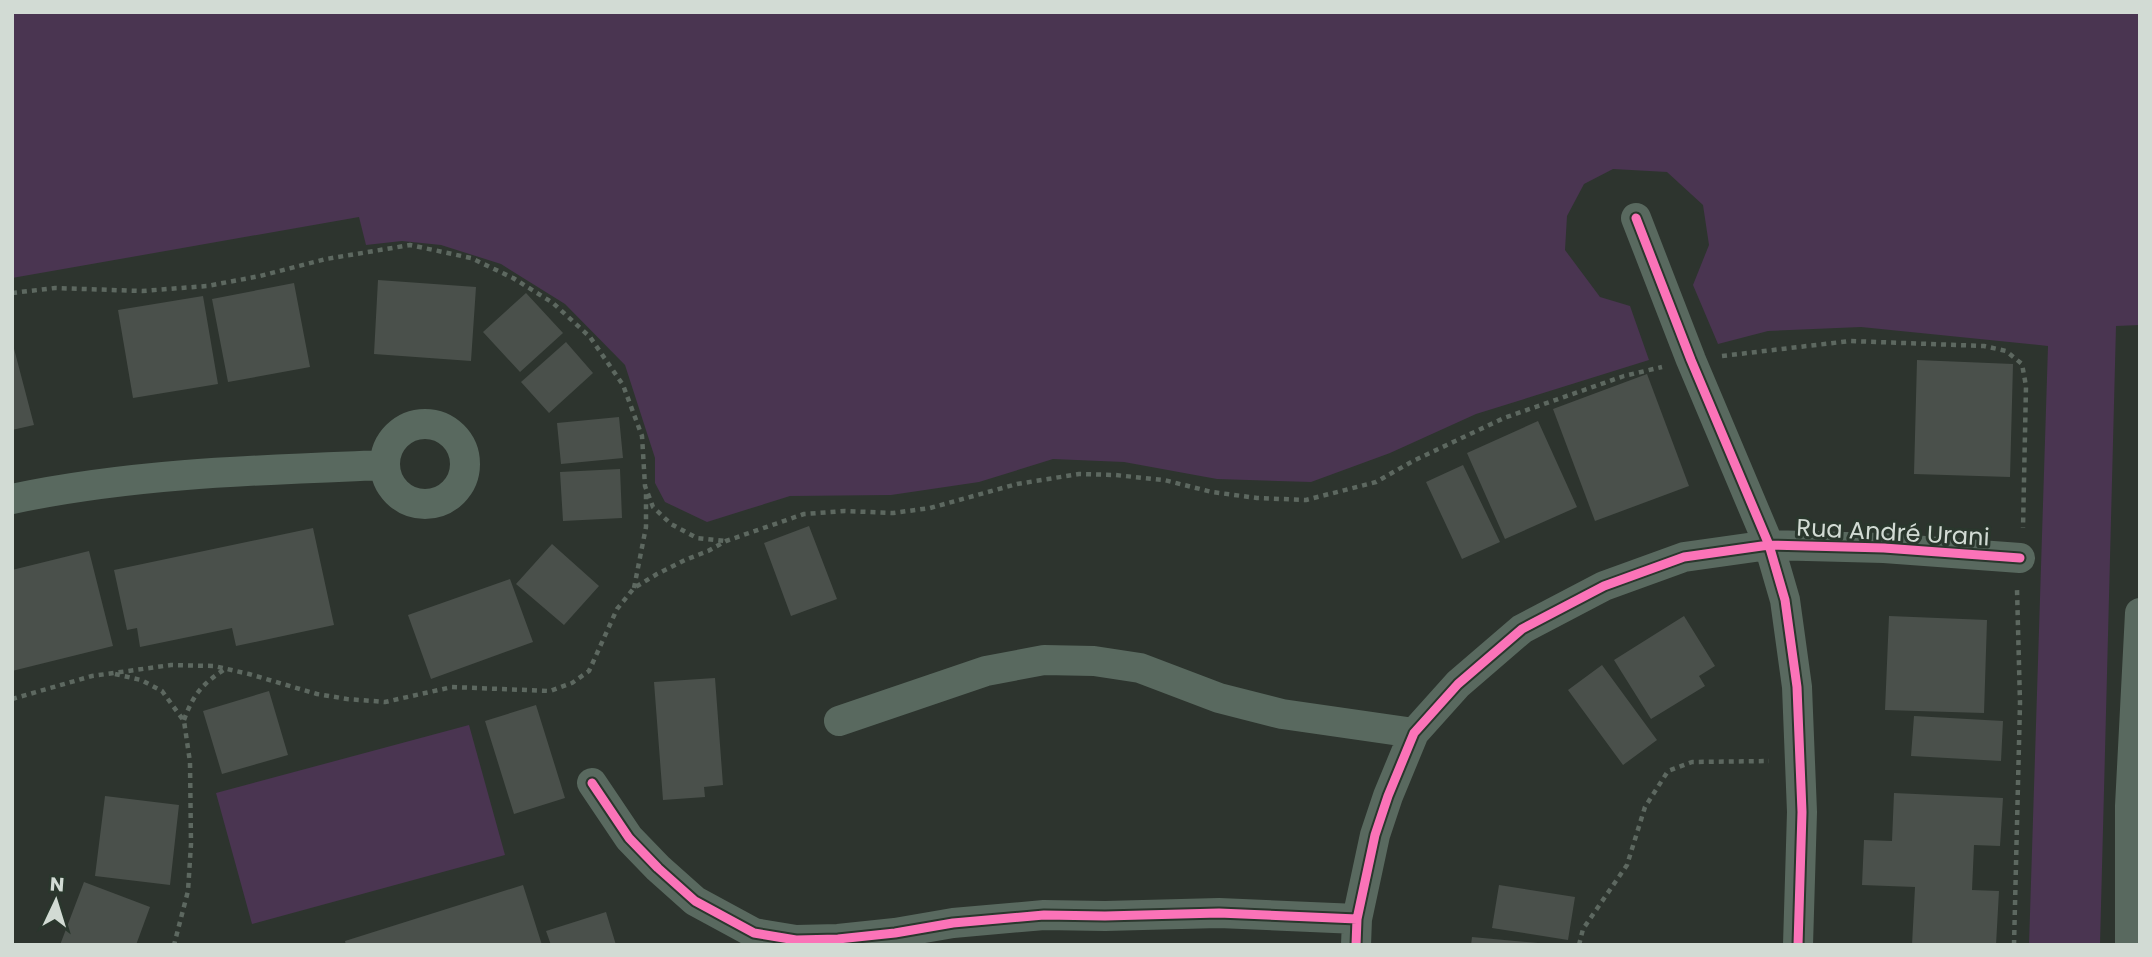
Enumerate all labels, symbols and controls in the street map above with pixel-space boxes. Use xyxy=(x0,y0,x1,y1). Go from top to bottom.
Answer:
street label: Rua André Urani xyxy=(1796,510,1990,554)
north arrow xyxy=(21,866,91,936)
text: N xyxy=(49,871,65,899)

